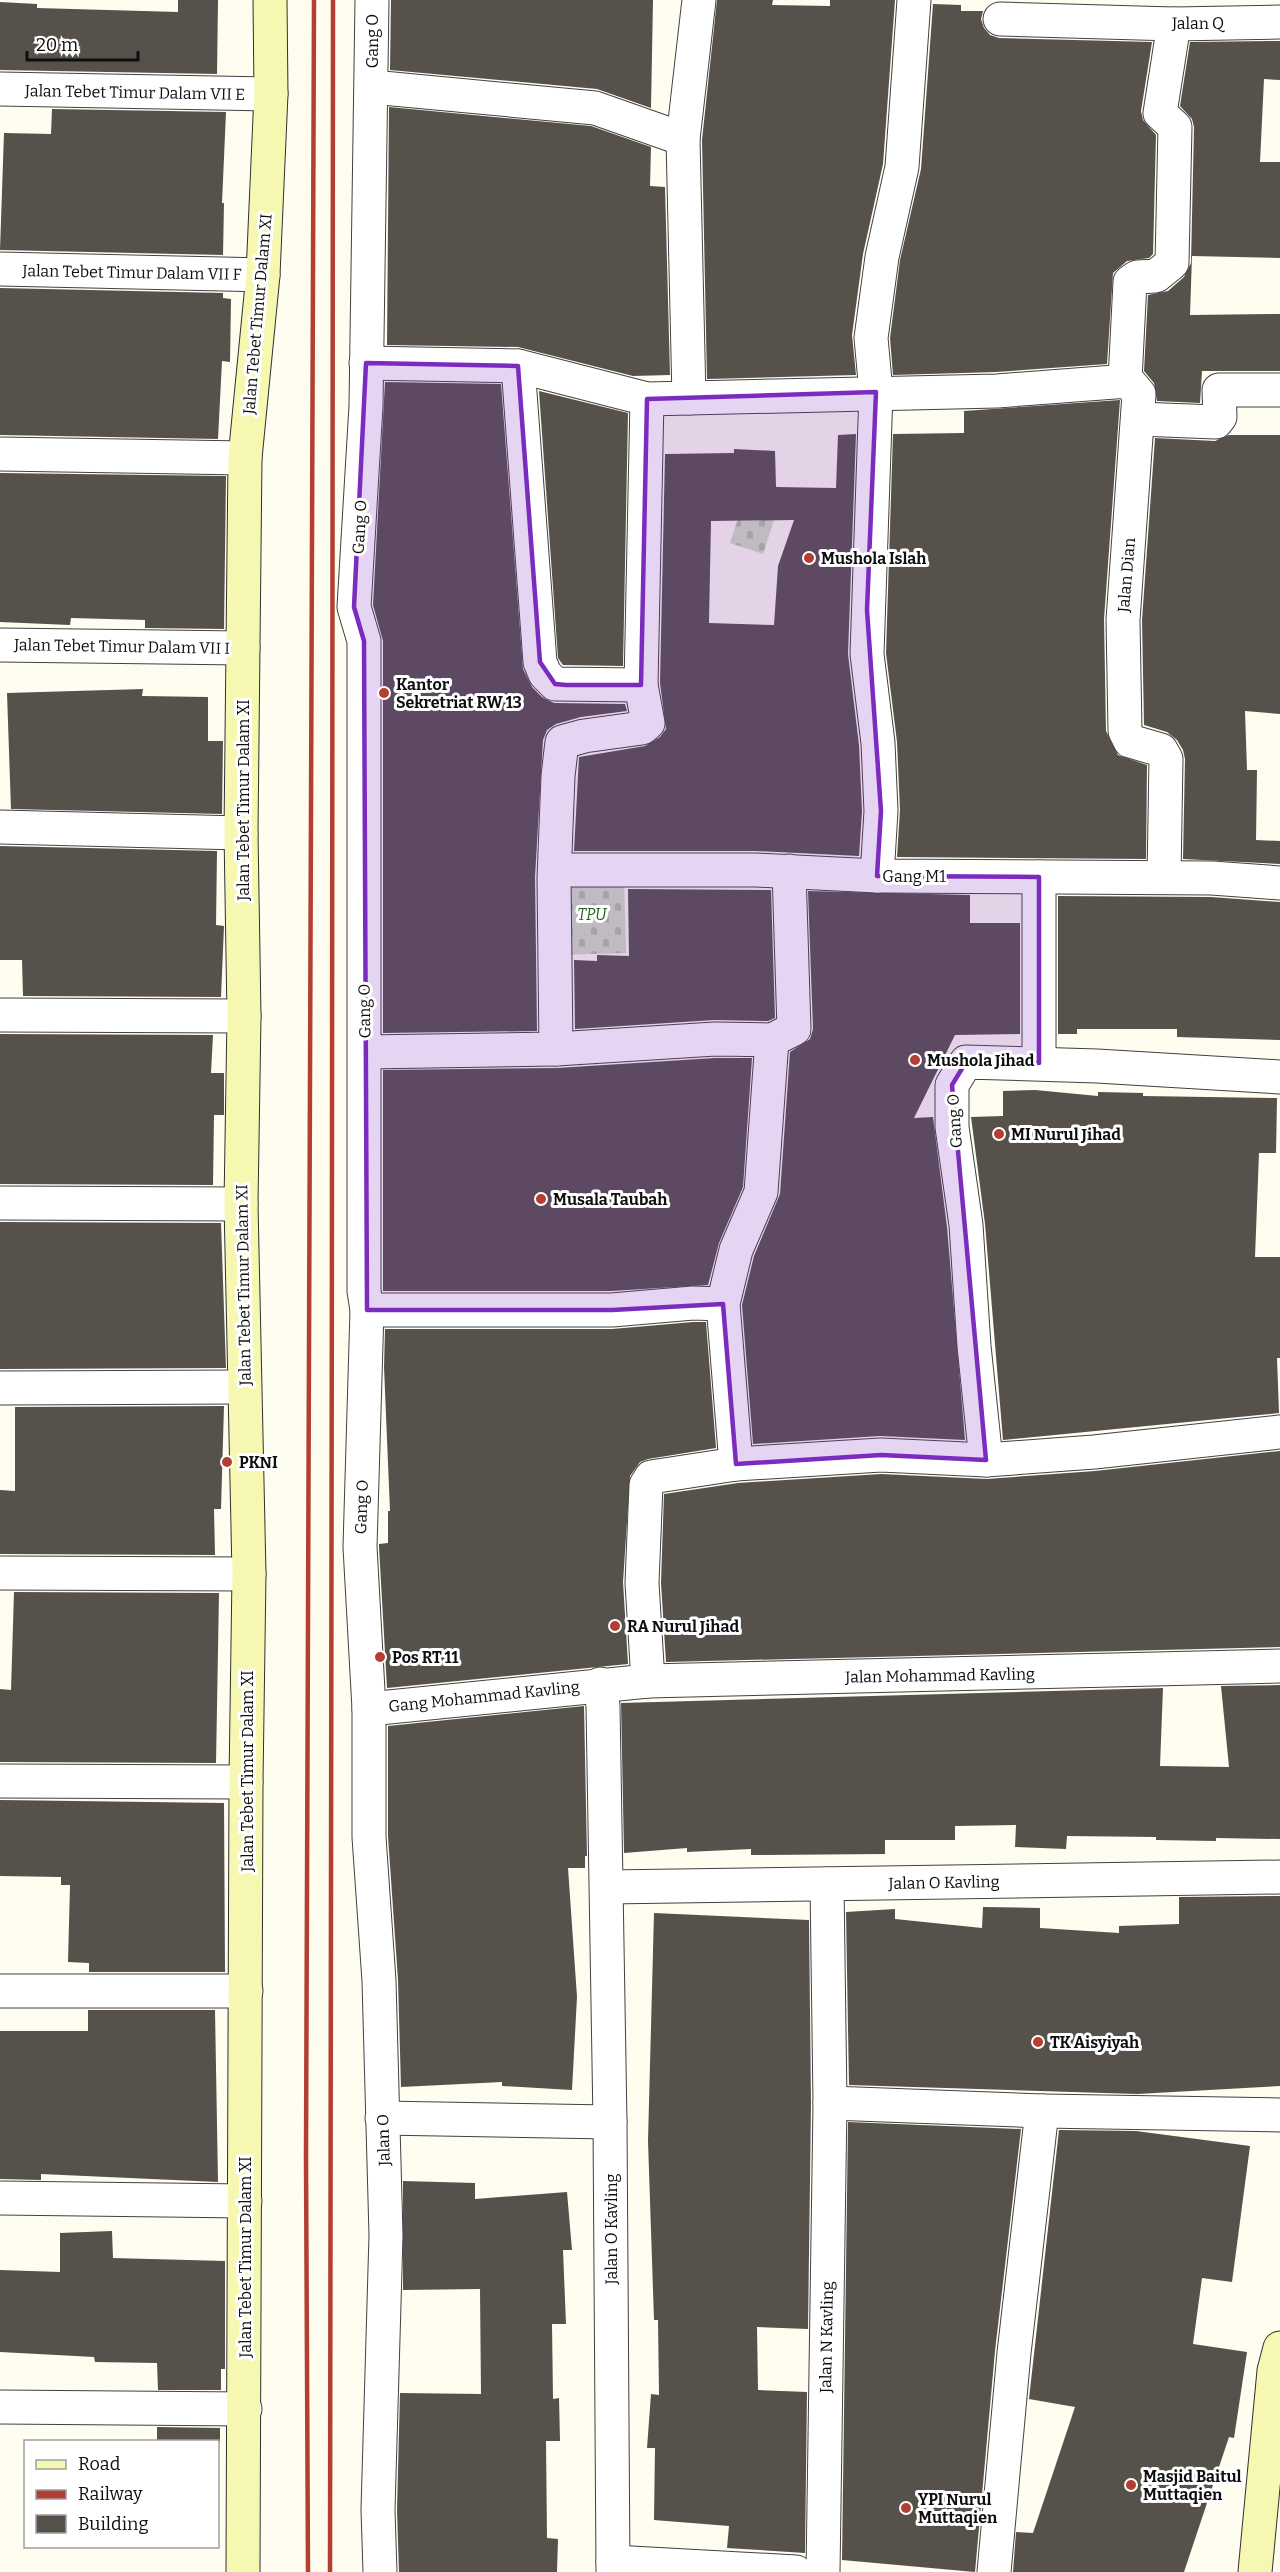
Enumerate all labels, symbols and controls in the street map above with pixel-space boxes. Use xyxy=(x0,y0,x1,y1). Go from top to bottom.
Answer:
street label: Gang O xyxy=(363,14,382,68)
street label: Jalan Q xyxy=(1171,14,1225,33)
scale bar xyxy=(27,24,138,62)
text: 20 m xyxy=(36,34,78,56)
street label: Jalan Tebet Timur Dalam VII E xyxy=(24,81,245,104)
street label: Jalan Tebet Timur Dalam XI xyxy=(239,213,276,416)
street label: Jalan Tebet Timur Dalam VII F xyxy=(21,261,242,284)
street label: Gang O xyxy=(349,499,370,555)
street label: Jalan Dian xyxy=(1114,537,1139,614)
place label: Mushola Islah xyxy=(821,549,926,568)
marker: Mushola Islah xyxy=(802,551,816,565)
street label: Jalan Tebet Timur Dalam VII I xyxy=(13,635,230,658)
place label: Kantor Sekretriat RW 13 xyxy=(396,675,522,712)
marker: Kantor Sekretriat RW 13 xyxy=(377,686,391,700)
street label: Jalan Tebet Timur Dalam XI xyxy=(234,699,253,902)
street label: Gang M1 xyxy=(882,867,946,886)
park label: TPU xyxy=(577,905,608,924)
street label: Gang O xyxy=(355,984,374,1038)
place label: Mushola Jihad xyxy=(927,1051,1035,1070)
marker: Mushola Jihad xyxy=(908,1053,922,1067)
street label: Gang O xyxy=(943,1093,966,1149)
place label: MI Nurul Jihad xyxy=(1011,1125,1121,1144)
marker: MI Nurul Jihad xyxy=(992,1127,1006,1141)
street label: Jalan Tebet Timur Dalam XI xyxy=(232,1184,255,1387)
place label: Musala Taubah xyxy=(553,1190,667,1209)
marker: Musala Taubah xyxy=(534,1192,548,1206)
place label: PKNI xyxy=(239,1453,278,1472)
marker: PKNI xyxy=(220,1455,234,1469)
street label: Gang O xyxy=(351,1479,372,1535)
place label: RA Nurul Jihad xyxy=(627,1617,739,1636)
marker: RA Nurul Jihad xyxy=(608,1619,622,1633)
place label: Pos RT 11 xyxy=(392,1648,459,1667)
marker: Pos RT 11 xyxy=(373,1650,387,1664)
street label: Jalan Mohammad Kavling xyxy=(844,1664,1035,1687)
street label: Jalan Tebet Timur Dalam XI xyxy=(238,1670,257,1873)
street label: Gang Mohammad Kavling xyxy=(387,1677,581,1716)
street label: Jalan O Kavling xyxy=(887,1872,1000,1893)
place label: TK Aisyiyah xyxy=(1050,2033,1139,2052)
marker: TK Aisyiyah xyxy=(1031,2035,1045,2049)
street label: Jalan O xyxy=(373,2114,394,2167)
street label: Jalan Tebet Timur Dalam XI xyxy=(236,2156,255,2359)
street label: Jalan O Kavling xyxy=(602,2173,621,2286)
street label: Jalan N Kavling xyxy=(816,2281,837,2394)
legend xyxy=(24,2440,219,2548)
text: Road xyxy=(78,2453,121,2475)
place label: Masjid Baitul Muttaqien xyxy=(1143,2467,1242,2504)
marker: Masjid Baitul Muttaqien xyxy=(1124,2478,1138,2492)
text: Railway xyxy=(78,2483,143,2505)
place label: YPI Nurul Muttaqien xyxy=(918,2490,998,2527)
marker: YPI Nurul Muttaqien xyxy=(899,2501,913,2515)
text: Building xyxy=(78,2513,149,2535)

